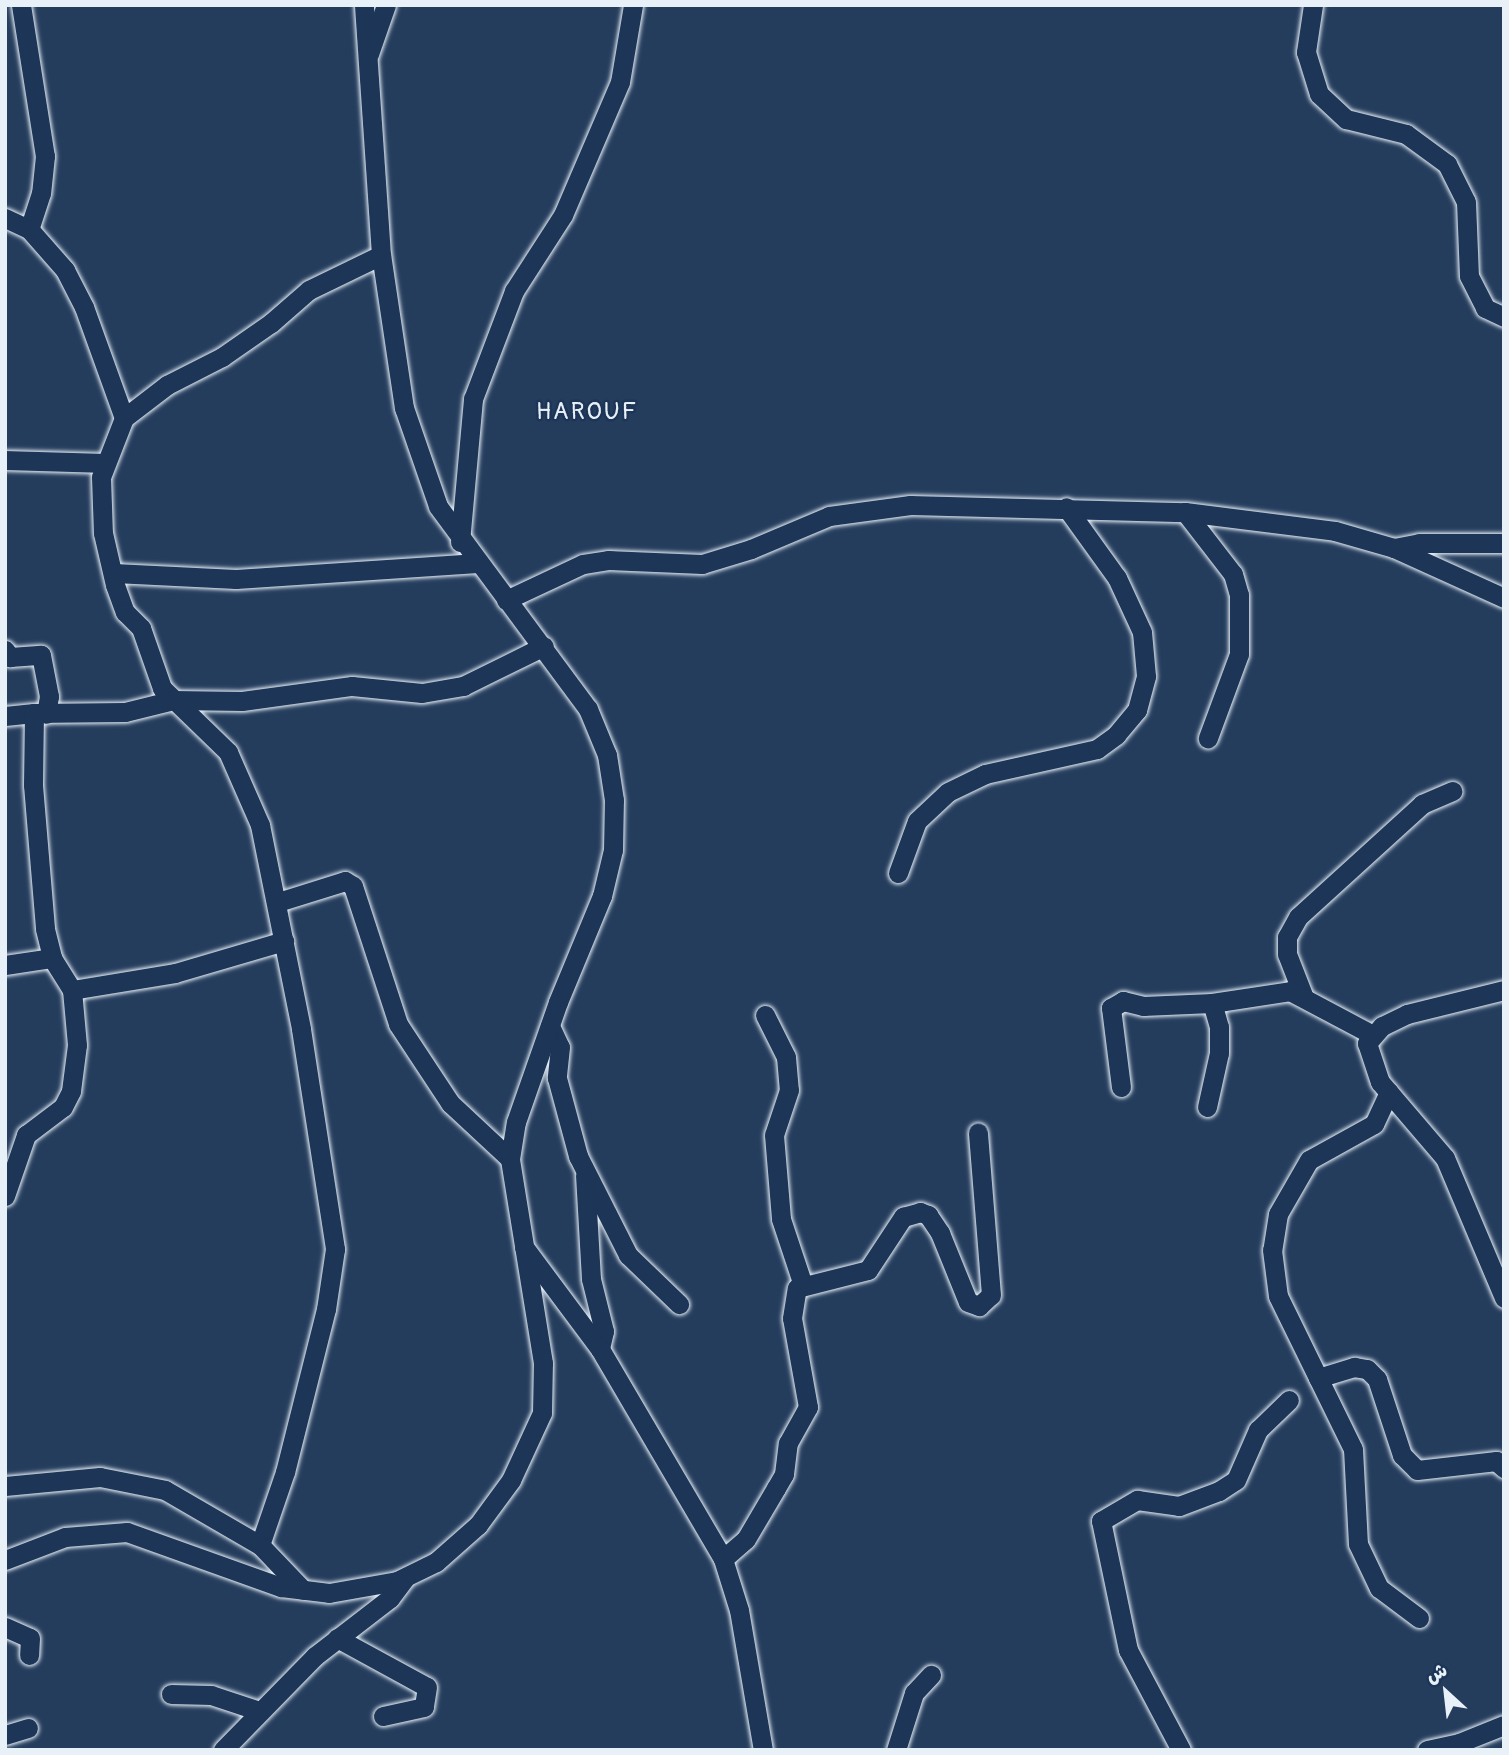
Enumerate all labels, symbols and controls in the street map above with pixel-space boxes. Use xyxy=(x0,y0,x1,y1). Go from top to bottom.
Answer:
district label: HAROUF xyxy=(537,398,637,426)
north arrow xyxy=(1411,1657,1481,1727)
text: ش xyxy=(1422,1658,1451,1689)

